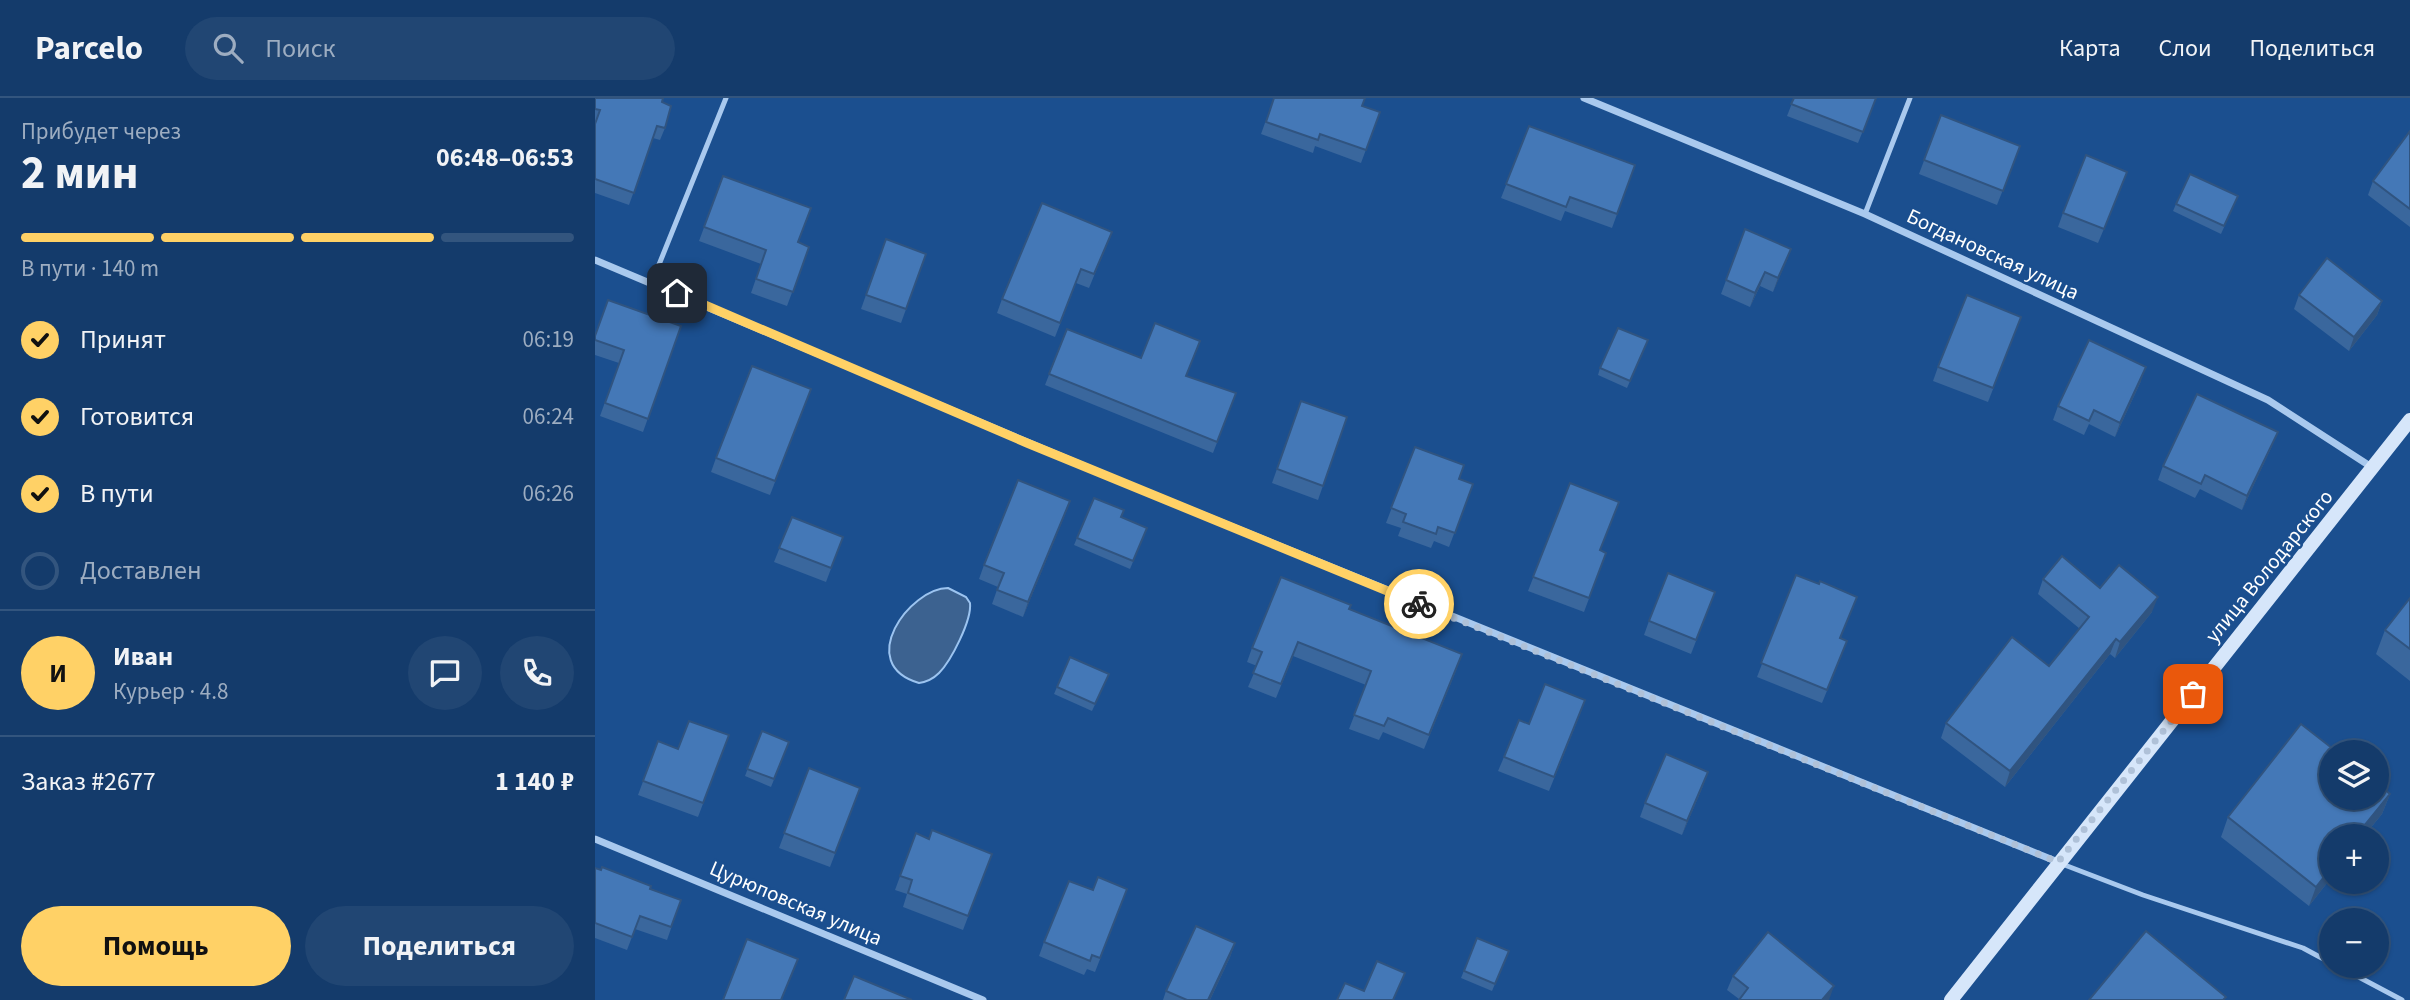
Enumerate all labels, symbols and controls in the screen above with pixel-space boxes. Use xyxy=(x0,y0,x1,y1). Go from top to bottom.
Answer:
search box xyxy=(185,17,675,80)
text: Parcelo xyxy=(35,25,143,72)
icon: search xyxy=(209,29,247,67)
text: Поиск xyxy=(265,30,335,67)
text: Карта xyxy=(2059,31,2121,66)
text: Слои xyxy=(2159,31,2212,66)
text: Поделиться xyxy=(2250,31,2375,66)
text: Прибудет через xyxy=(21,115,181,148)
text: 06:48–06:53 xyxy=(436,139,574,176)
text: 2 мин xyxy=(21,141,138,206)
street label: Богдановская улица xyxy=(1902,201,2084,307)
text: В пути · 140 m xyxy=(21,252,159,285)
pin xyxy=(647,263,707,323)
icon: home xyxy=(658,274,696,312)
icon: check xyxy=(21,321,59,359)
text: Принят xyxy=(80,321,166,358)
text: 06:19 xyxy=(523,323,574,356)
icon: check xyxy=(21,398,59,436)
text: Готовится xyxy=(80,398,194,435)
text: 06:24 xyxy=(523,400,574,433)
icon: check xyxy=(21,475,59,513)
text: В пути xyxy=(80,475,154,512)
text: 06:26 xyxy=(523,477,574,510)
street label: улица Володарского xyxy=(2198,483,2340,649)
text: Доставлен xyxy=(80,552,202,589)
courier xyxy=(1384,569,1454,639)
icon: bike xyxy=(1400,585,1438,623)
button: chat xyxy=(408,636,482,710)
button: phone xyxy=(500,636,574,710)
text: Иван xyxy=(113,638,173,675)
text: И xyxy=(49,655,67,692)
pin xyxy=(2163,664,2223,724)
text: Курьер · 4.8 xyxy=(113,675,228,708)
icon: bag xyxy=(2174,675,2212,713)
map controls xyxy=(2319,740,2389,978)
button: layers xyxy=(2319,740,2389,810)
text: Заказ #2677 xyxy=(21,763,156,800)
text: 1 140 ₽ xyxy=(495,763,574,800)
button: + xyxy=(2319,824,2389,894)
street label: Цурюповская улица xyxy=(705,853,887,953)
button: Помощь xyxy=(21,906,291,986)
button: Поделиться xyxy=(305,906,574,986)
button: − xyxy=(2319,908,2389,978)

